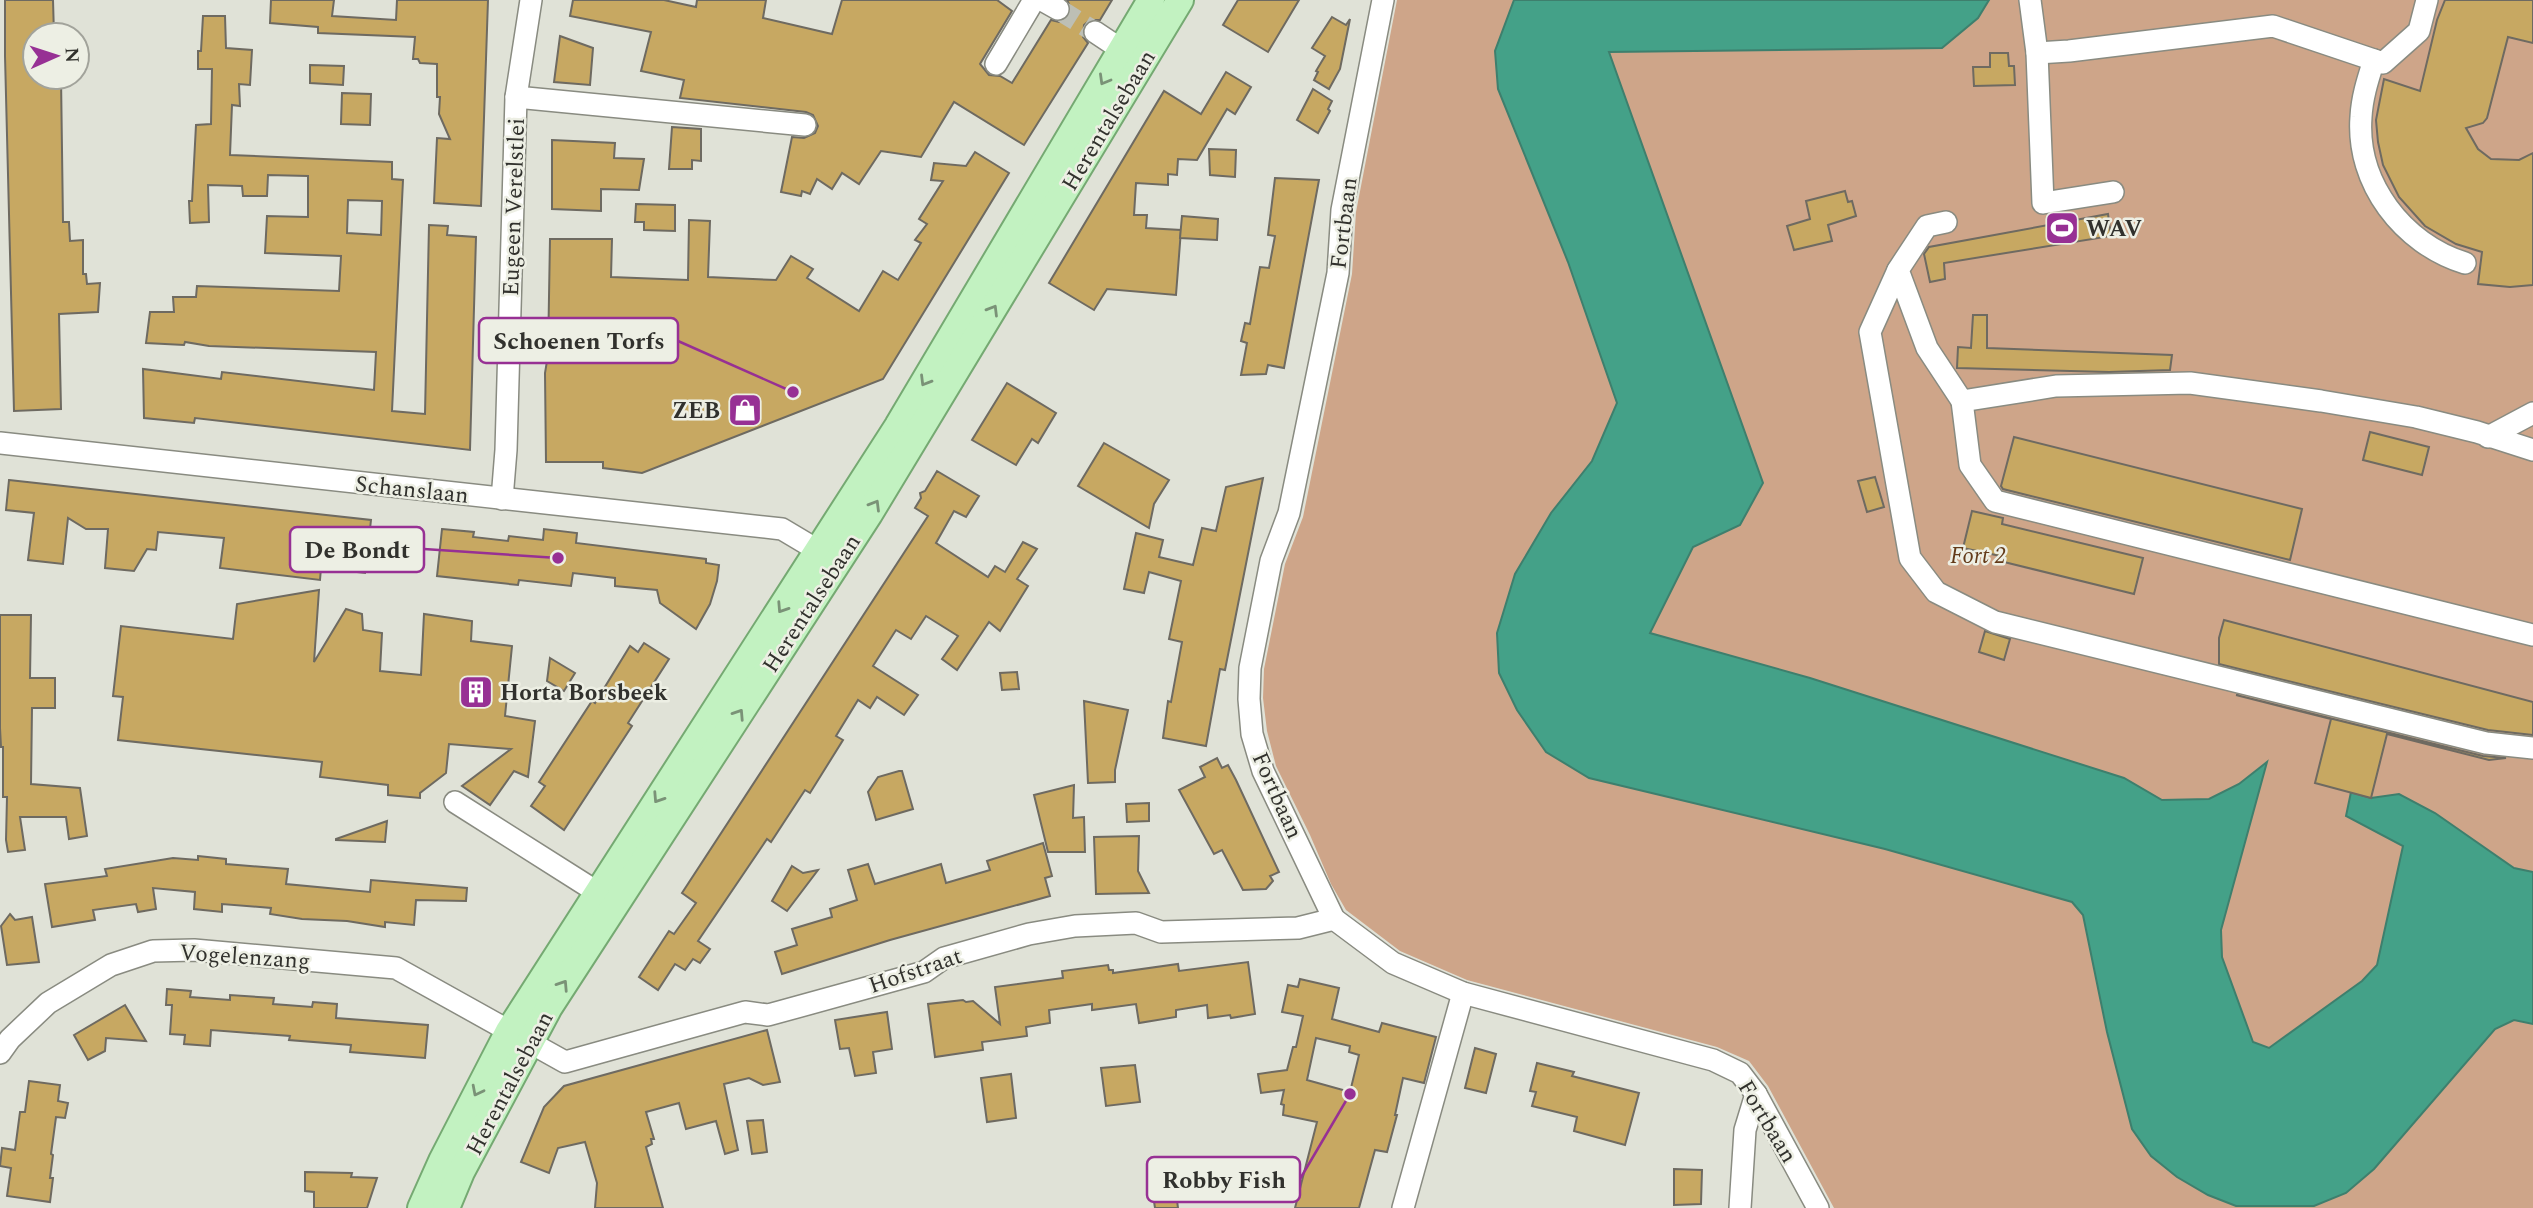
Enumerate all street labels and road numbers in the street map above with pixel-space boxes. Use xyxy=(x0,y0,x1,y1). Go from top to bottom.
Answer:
street label: Herentalsebaan xyxy=(1053,43,1165,198)
street label: Eugeen Verelstlei xyxy=(494,117,535,297)
street label: Fortbaan xyxy=(1322,175,1367,271)
street label: Schanslaan xyxy=(353,467,470,514)
street label: Herentalsebaan xyxy=(754,527,870,680)
street label: Fortbaan xyxy=(1242,746,1311,845)
street label: Vogelenzang xyxy=(178,935,311,980)
street label: Hofstraat xyxy=(864,939,967,1004)
street label: Herentalsebaan xyxy=(457,1005,563,1162)
street label: Fortbaan xyxy=(1728,1073,1805,1170)

